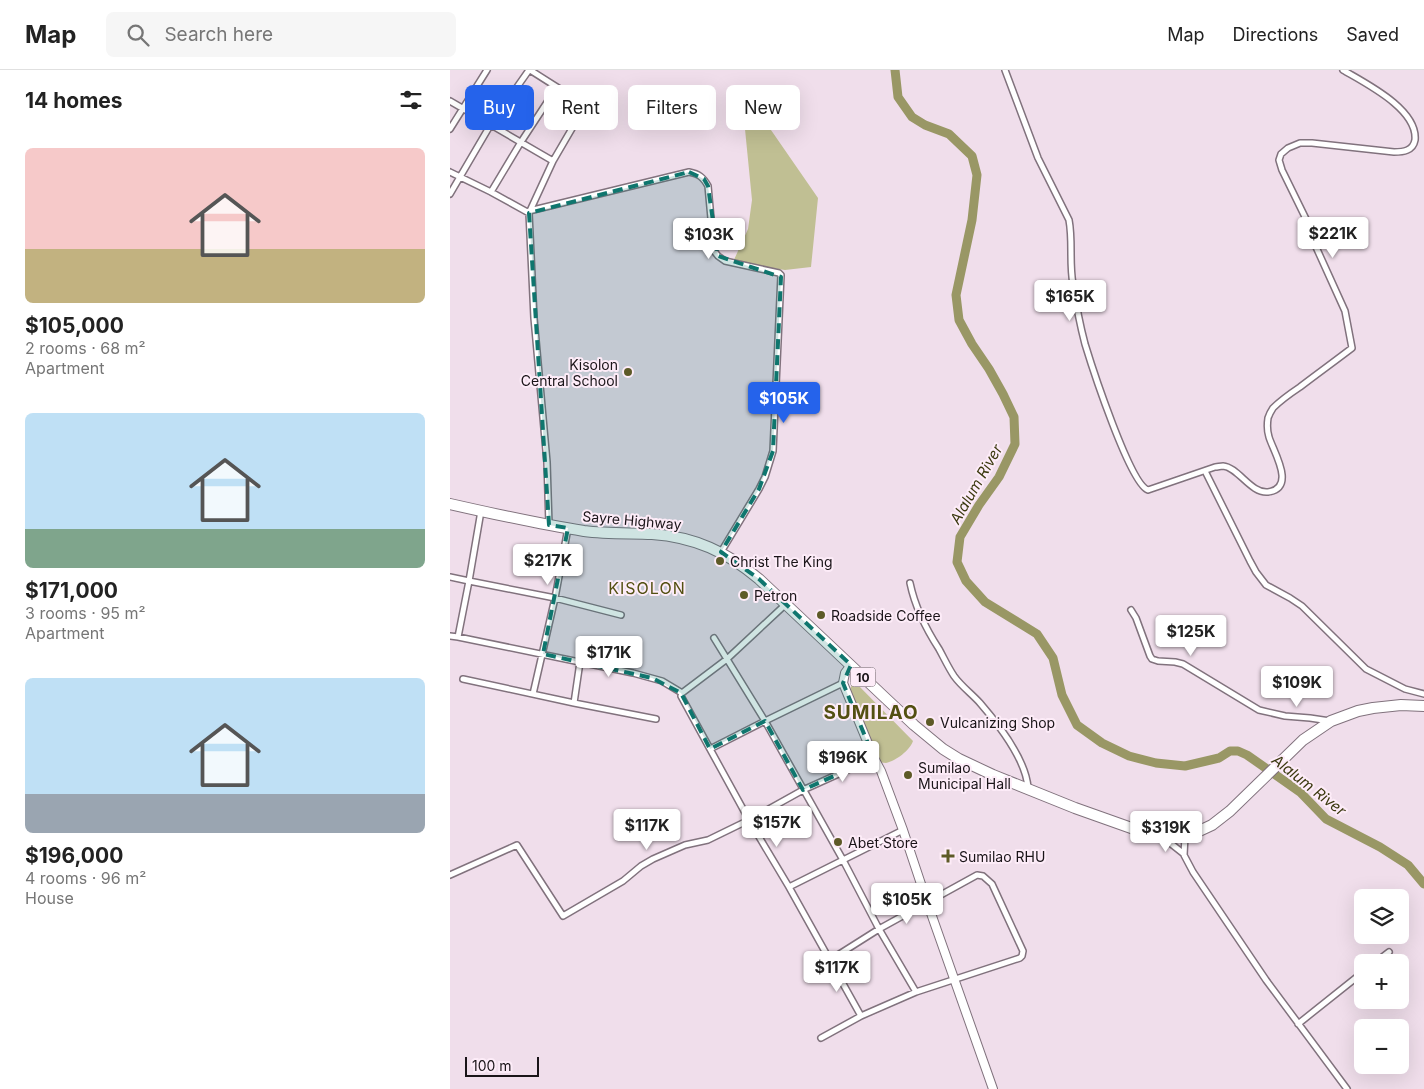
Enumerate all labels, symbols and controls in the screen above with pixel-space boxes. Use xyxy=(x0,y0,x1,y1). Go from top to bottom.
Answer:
search box xyxy=(106,12,456,57)
text: Map xyxy=(25,20,76,49)
icon: search xyxy=(124,21,152,49)
text: Search here xyxy=(164,23,273,46)
text: Map xyxy=(1167,24,1205,45)
text: Directions xyxy=(1233,24,1318,45)
text: Saved xyxy=(1346,24,1399,45)
chip: Buy xyxy=(465,85,534,130)
chip: Rent xyxy=(544,85,618,130)
chip: Filters xyxy=(628,85,716,130)
chip: New xyxy=(726,85,800,130)
icon: filters xyxy=(397,86,425,114)
text: 14 homes xyxy=(25,88,123,113)
icon: home xyxy=(180,180,270,270)
pin: $221K xyxy=(1298,216,1368,259)
pin: $103K xyxy=(674,218,744,260)
text: $221K xyxy=(1308,223,1358,243)
text: $103K xyxy=(684,224,734,244)
pin: $165K xyxy=(1035,280,1105,322)
text: $165K xyxy=(1045,286,1095,306)
text: $105,000 xyxy=(25,313,124,338)
text: 2 rooms · 68 m² xyxy=(25,338,146,358)
place label: Kisolon Central School xyxy=(521,356,618,389)
text: Apartment xyxy=(25,358,105,378)
marker: Kisolon Central School xyxy=(622,366,634,378)
pin: $105K xyxy=(749,382,819,424)
text: $105K xyxy=(759,388,809,408)
water label: Alalum River xyxy=(945,441,1007,528)
icon: home xyxy=(180,445,270,535)
street label: Sayre Highway xyxy=(582,507,682,533)
pin: $217K xyxy=(513,544,583,586)
text: $217K xyxy=(524,550,572,570)
place label: Christ The King xyxy=(730,553,833,570)
marker: Christ The King xyxy=(714,555,726,567)
text: $171,000 xyxy=(25,578,118,603)
district label: KISOLON xyxy=(608,578,686,598)
place label: Petron xyxy=(754,587,797,604)
marker: Petron xyxy=(738,589,750,601)
text: 3 rooms · 95 m² xyxy=(25,603,146,623)
place label: Roadside Coffee xyxy=(831,607,941,624)
marker: Roadside Coffee xyxy=(815,609,827,621)
pin: $125K xyxy=(1156,614,1226,657)
text: $125K xyxy=(1166,621,1216,641)
text: Apartment xyxy=(25,623,105,643)
pin: $171K xyxy=(574,636,644,678)
text: $171K xyxy=(586,642,632,662)
pin: $109K xyxy=(1262,666,1332,708)
road number: 10 xyxy=(850,668,876,686)
text: $109K xyxy=(1272,672,1322,692)
district label: SUMILAO xyxy=(823,701,919,724)
icon: home xyxy=(180,710,270,800)
place label: Vulcanizing Shop xyxy=(940,714,1055,731)
marker: Vulcanizing Shop xyxy=(924,716,936,728)
pin: $196K xyxy=(808,740,878,783)
text: $196K xyxy=(818,747,868,767)
water label: Alalum River xyxy=(1267,750,1350,820)
place label: Sumilao Municipal Hall xyxy=(918,759,1011,792)
marker: Sumilao Municipal Hall xyxy=(902,769,914,781)
pin: $157K xyxy=(742,806,812,848)
pin: $117K xyxy=(612,808,682,851)
pin: $319K xyxy=(1131,810,1201,853)
text: $157K xyxy=(753,812,801,832)
text: $117K xyxy=(624,815,670,835)
text: $319K xyxy=(1141,817,1191,837)
place label: Abet Store xyxy=(848,834,918,851)
marker: Abet Store xyxy=(832,836,844,848)
text: $196,000 xyxy=(25,843,123,868)
place label: Sumilao RHU xyxy=(959,848,1045,865)
marker: Sumilao RHU xyxy=(941,849,955,863)
text: 4 rooms · 96 m² xyxy=(25,868,146,888)
pin: $105K xyxy=(872,882,942,925)
text: House xyxy=(25,888,74,908)
text: $105K xyxy=(882,889,932,909)
map controls xyxy=(1354,889,1409,1074)
button: layers xyxy=(1354,889,1409,944)
pin: $117K xyxy=(802,950,872,993)
button: + xyxy=(1354,954,1409,1009)
text: $117K xyxy=(814,957,860,977)
button: − xyxy=(1354,1019,1409,1074)
scale bar xyxy=(465,1054,539,1077)
text: 100 m xyxy=(472,1057,512,1074)

